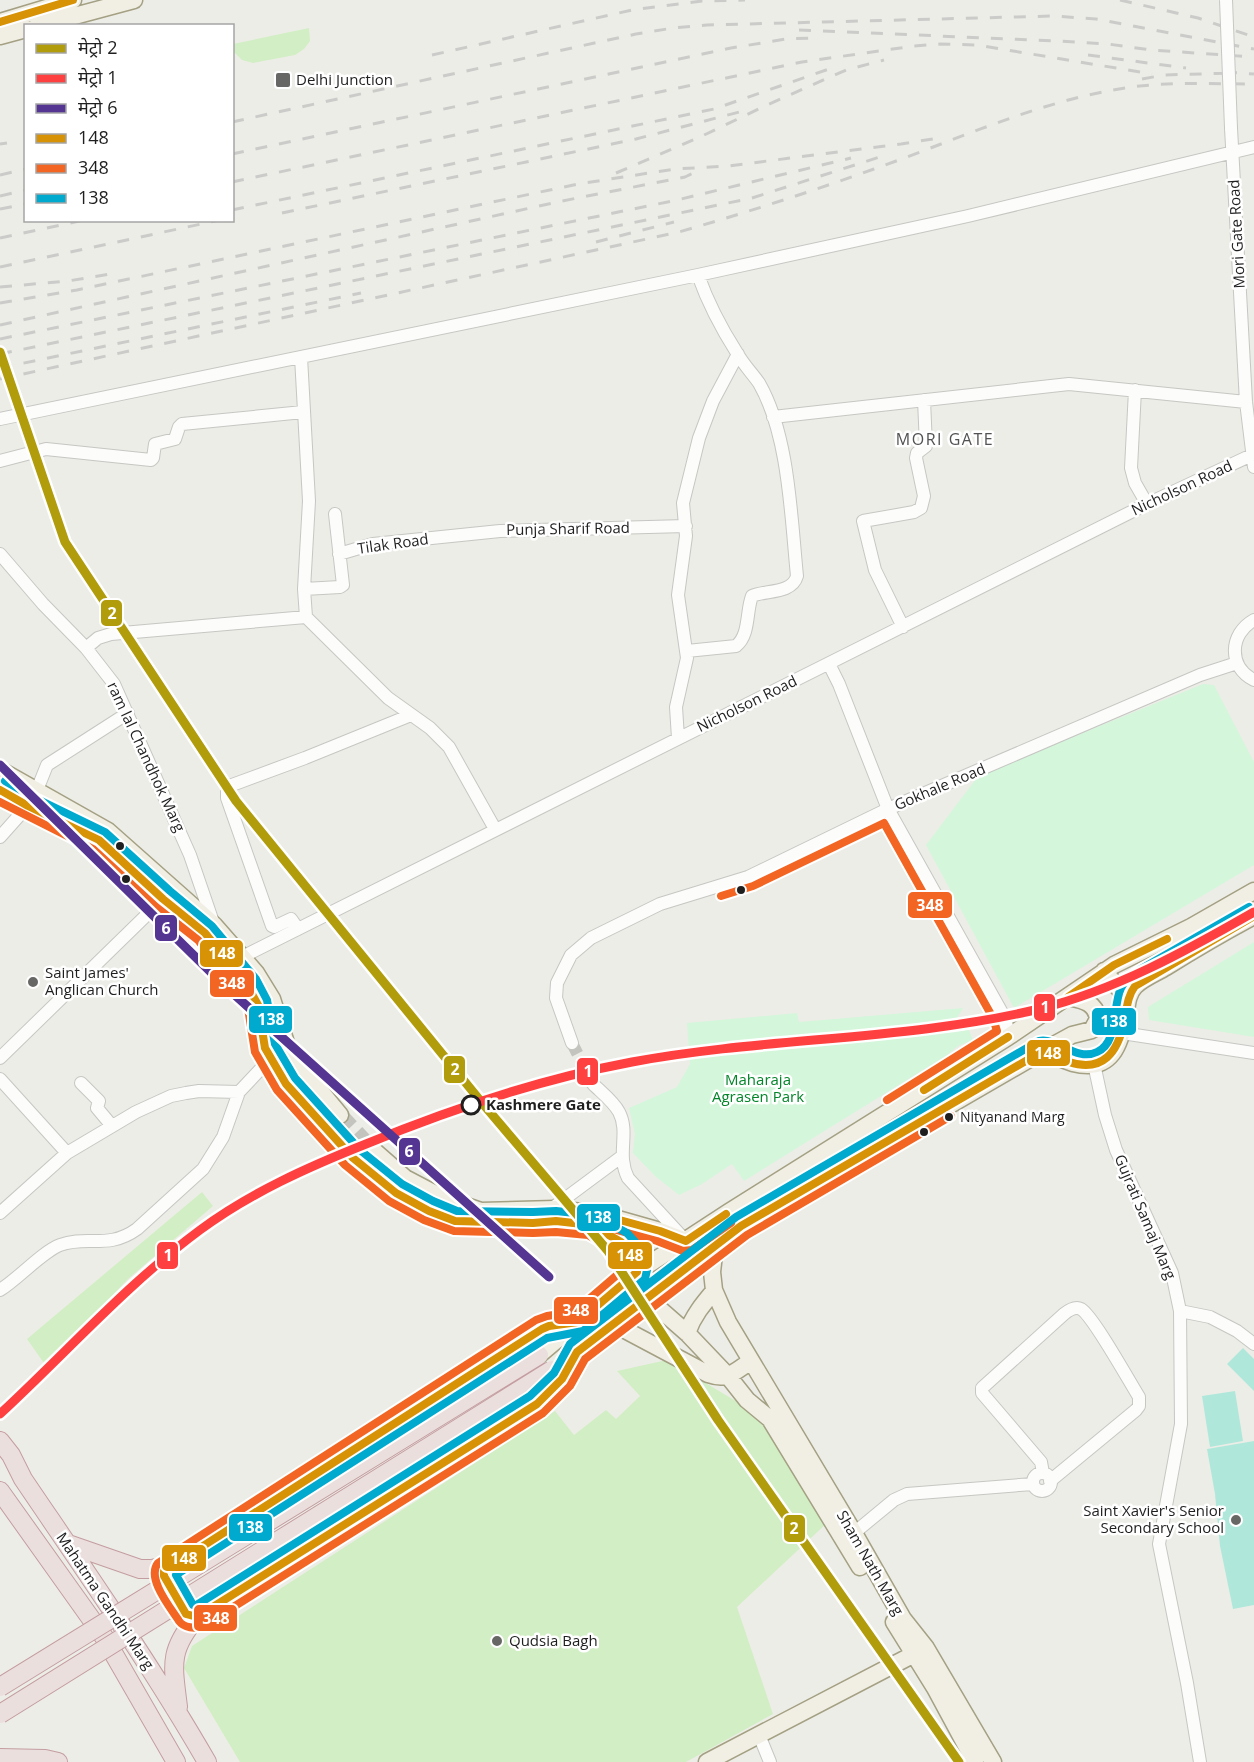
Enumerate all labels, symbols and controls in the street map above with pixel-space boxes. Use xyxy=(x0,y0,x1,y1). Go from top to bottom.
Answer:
legend xyxy=(24,24,234,222)
text: मेट्रो 2 xyxy=(78,35,117,59)
text: मेट्रो 1 xyxy=(78,65,117,89)
place label: Delhi Junction xyxy=(296,69,393,89)
marker: Delhi Junction xyxy=(274,71,292,89)
text: मेट्रो 6 xyxy=(78,95,117,119)
text: 148 xyxy=(78,125,109,149)
text: 348 xyxy=(78,155,109,179)
street label: Mori Gate Road xyxy=(1223,179,1249,289)
text: 138 xyxy=(78,185,109,209)
district label: MORI GATE xyxy=(896,428,994,450)
street label: Nicholson Road xyxy=(1128,455,1235,519)
street label: Punja Sharif Road xyxy=(506,517,630,539)
street label: Tilak Road xyxy=(356,528,430,558)
line badge: 2 xyxy=(100,599,123,627)
text: 2 xyxy=(107,602,117,624)
street label: Nicholson Road xyxy=(693,670,800,736)
street label: ram lal Chandhok Marg xyxy=(103,678,191,835)
street label: Gokhale Road xyxy=(891,758,988,814)
unlabelled marker xyxy=(114,840,126,852)
unlabelled marker xyxy=(120,873,132,885)
unlabelled marker xyxy=(735,884,747,896)
line badge: 348 xyxy=(907,891,953,919)
text: 348 xyxy=(916,894,944,916)
line badge: 6 xyxy=(154,914,178,942)
text: 6 xyxy=(161,917,171,939)
line badge: 148 xyxy=(199,939,244,968)
text: 148 xyxy=(208,942,236,964)
place label: Saint James' Anglican Church xyxy=(45,962,158,999)
line badge: 348 xyxy=(209,969,255,998)
text: 348 xyxy=(218,972,246,994)
marker: Saint James' Anglican Church xyxy=(26,975,40,989)
line badge: 1 xyxy=(1033,993,1056,1022)
text: 1 xyxy=(1040,996,1050,1018)
line badge: 138 xyxy=(248,1005,293,1034)
line badge: 138 xyxy=(1091,1007,1137,1036)
text: 138 xyxy=(257,1008,285,1030)
text: 138 xyxy=(1100,1010,1128,1032)
line badge: 148 xyxy=(1026,1039,1071,1067)
text: 148 xyxy=(1034,1042,1062,1064)
line badge: 2 xyxy=(443,1055,466,1084)
line badge: 1 xyxy=(576,1057,599,1086)
text: 2 xyxy=(450,1058,460,1080)
text: 1 xyxy=(583,1060,593,1082)
park label: Maharaja Agrasen Park xyxy=(712,1069,804,1106)
place label: Kashmere Gate xyxy=(486,1094,601,1114)
marker: Kashmere Gate xyxy=(461,1095,481,1115)
place label: Nityanand Marg xyxy=(960,1107,1065,1126)
marker: Nityanand Marg xyxy=(943,1111,955,1123)
unlabelled marker xyxy=(918,1126,930,1138)
line badge: 6 xyxy=(398,1137,421,1166)
text: 6 xyxy=(404,1140,414,1162)
street label: Gujrati Samaj Marg xyxy=(1111,1151,1181,1282)
line badge: 138 xyxy=(576,1203,621,1232)
text: 138 xyxy=(584,1206,612,1228)
line badge: 1 xyxy=(156,1241,179,1270)
line badge: 148 xyxy=(607,1241,653,1270)
text: 1 xyxy=(163,1244,173,1266)
text: 148 xyxy=(616,1244,644,1266)
line badge: 348 xyxy=(553,1296,599,1325)
text: 348 xyxy=(562,1299,590,1321)
place label: Saint Xavier's Senior Secondary School xyxy=(1083,1500,1224,1537)
street label: Sham Nath Marg xyxy=(833,1507,909,1618)
line badge: 138 xyxy=(228,1513,273,1542)
marker: Saint Xavier's Senior Secondary School xyxy=(1229,1513,1243,1527)
line badge: 2 xyxy=(783,1514,806,1543)
text: 138 xyxy=(236,1516,264,1538)
text: 2 xyxy=(789,1517,799,1539)
street label: Mahatma Gandhi Marg xyxy=(52,1528,159,1673)
line badge: 148 xyxy=(161,1544,207,1572)
text: 148 xyxy=(170,1547,198,1569)
line badge: 348 xyxy=(193,1604,238,1632)
text: 348 xyxy=(202,1607,230,1629)
place label: Qudsia Bagh xyxy=(509,1630,598,1650)
marker: Qudsia Bagh xyxy=(490,1634,504,1648)

